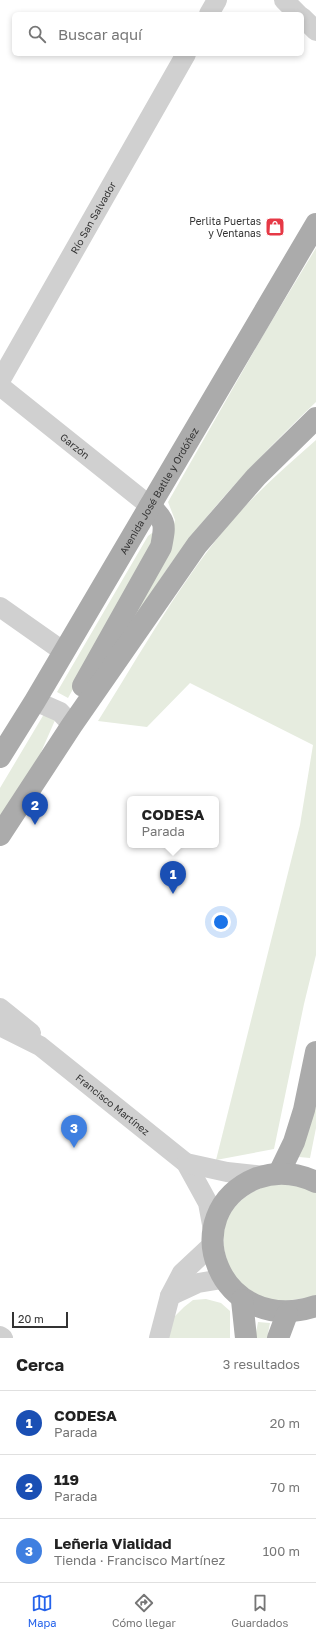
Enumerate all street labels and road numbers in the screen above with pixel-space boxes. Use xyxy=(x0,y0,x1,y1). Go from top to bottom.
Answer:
street label: Río San Salvador xyxy=(68,179,118,256)
street label: Avenida José Batlle y Ordóñez xyxy=(117,425,201,556)
street label: Garzón xyxy=(58,431,92,461)
street label: Francisco Martínez xyxy=(73,1071,152,1138)

